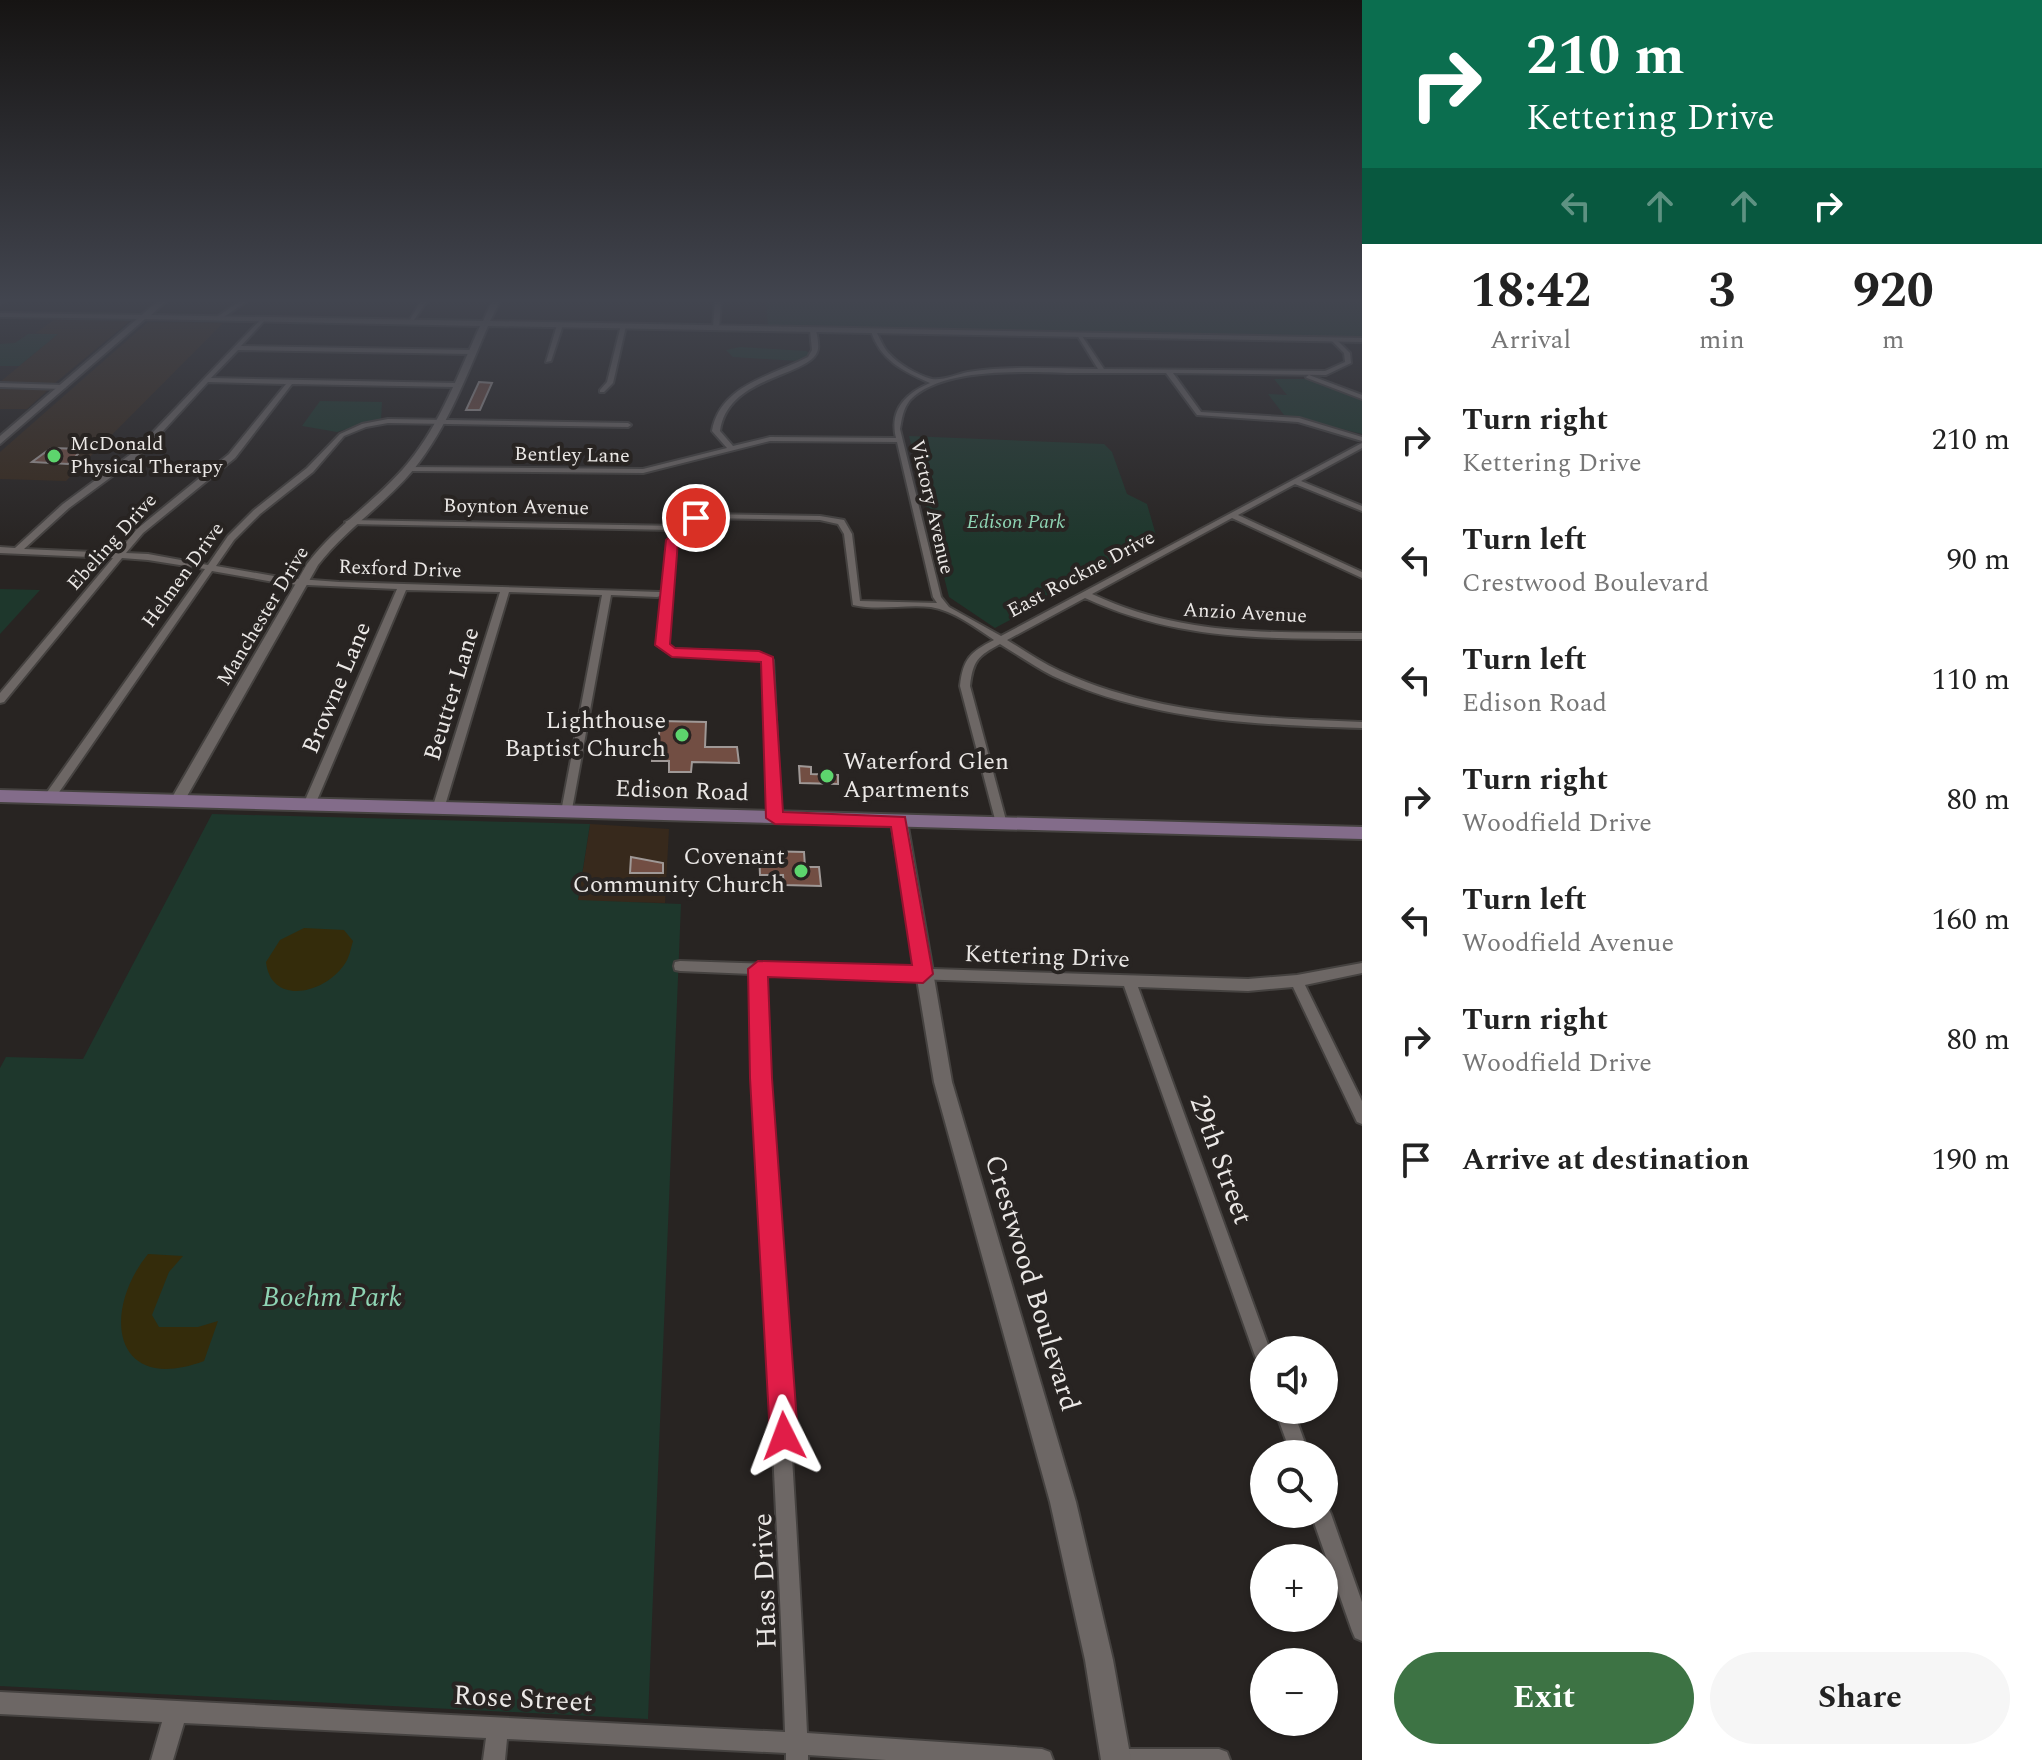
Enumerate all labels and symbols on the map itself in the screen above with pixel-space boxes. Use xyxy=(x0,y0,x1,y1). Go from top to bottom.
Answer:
place label: McDonald Physical Therapy xyxy=(70,429,224,482)
street label: Victory Avenue xyxy=(902,437,962,577)
street label: Bentley Lane xyxy=(514,439,630,471)
marker: McDonald Physical Therapy xyxy=(45,447,63,465)
pin xyxy=(662,484,730,552)
street label: Ebeling Drive xyxy=(60,486,164,598)
street label: Boynton Avenue xyxy=(443,491,589,523)
park label: Edison Park xyxy=(967,507,1066,537)
street label: Helmen Drive xyxy=(134,516,232,634)
street label: East Rockne Drive xyxy=(1002,522,1160,626)
street label: Manchester Drive xyxy=(209,540,317,692)
street label: Rexford Drive xyxy=(338,552,462,586)
street label: Anzio Avenue xyxy=(1182,595,1308,631)
street label: Browne Lane xyxy=(293,616,381,760)
street label: Beutter Lane xyxy=(415,623,489,765)
place label: Lighthouse Baptist Church xyxy=(504,703,666,767)
marker: Lighthouse Baptist Church xyxy=(673,726,691,744)
place label: Waterford Glen Apartments xyxy=(843,744,1009,808)
marker: Waterford Glen Apartments xyxy=(818,767,836,785)
street label: Edison Road xyxy=(614,771,750,811)
place label: Covenant Community Church xyxy=(573,839,785,903)
marker: Covenant Community Church xyxy=(792,862,810,880)
street label: Kettering Drive xyxy=(964,936,1130,978)
street label: 29th Street xyxy=(1178,1089,1264,1231)
street label: Crestwood Boulevard xyxy=(973,1149,1091,1417)
park label: Boehm Park xyxy=(262,1276,402,1319)
position arrow xyxy=(742,1394,826,1478)
street label: Hass Drive xyxy=(741,1512,789,1650)
street label: Rose Street xyxy=(452,1674,594,1724)

